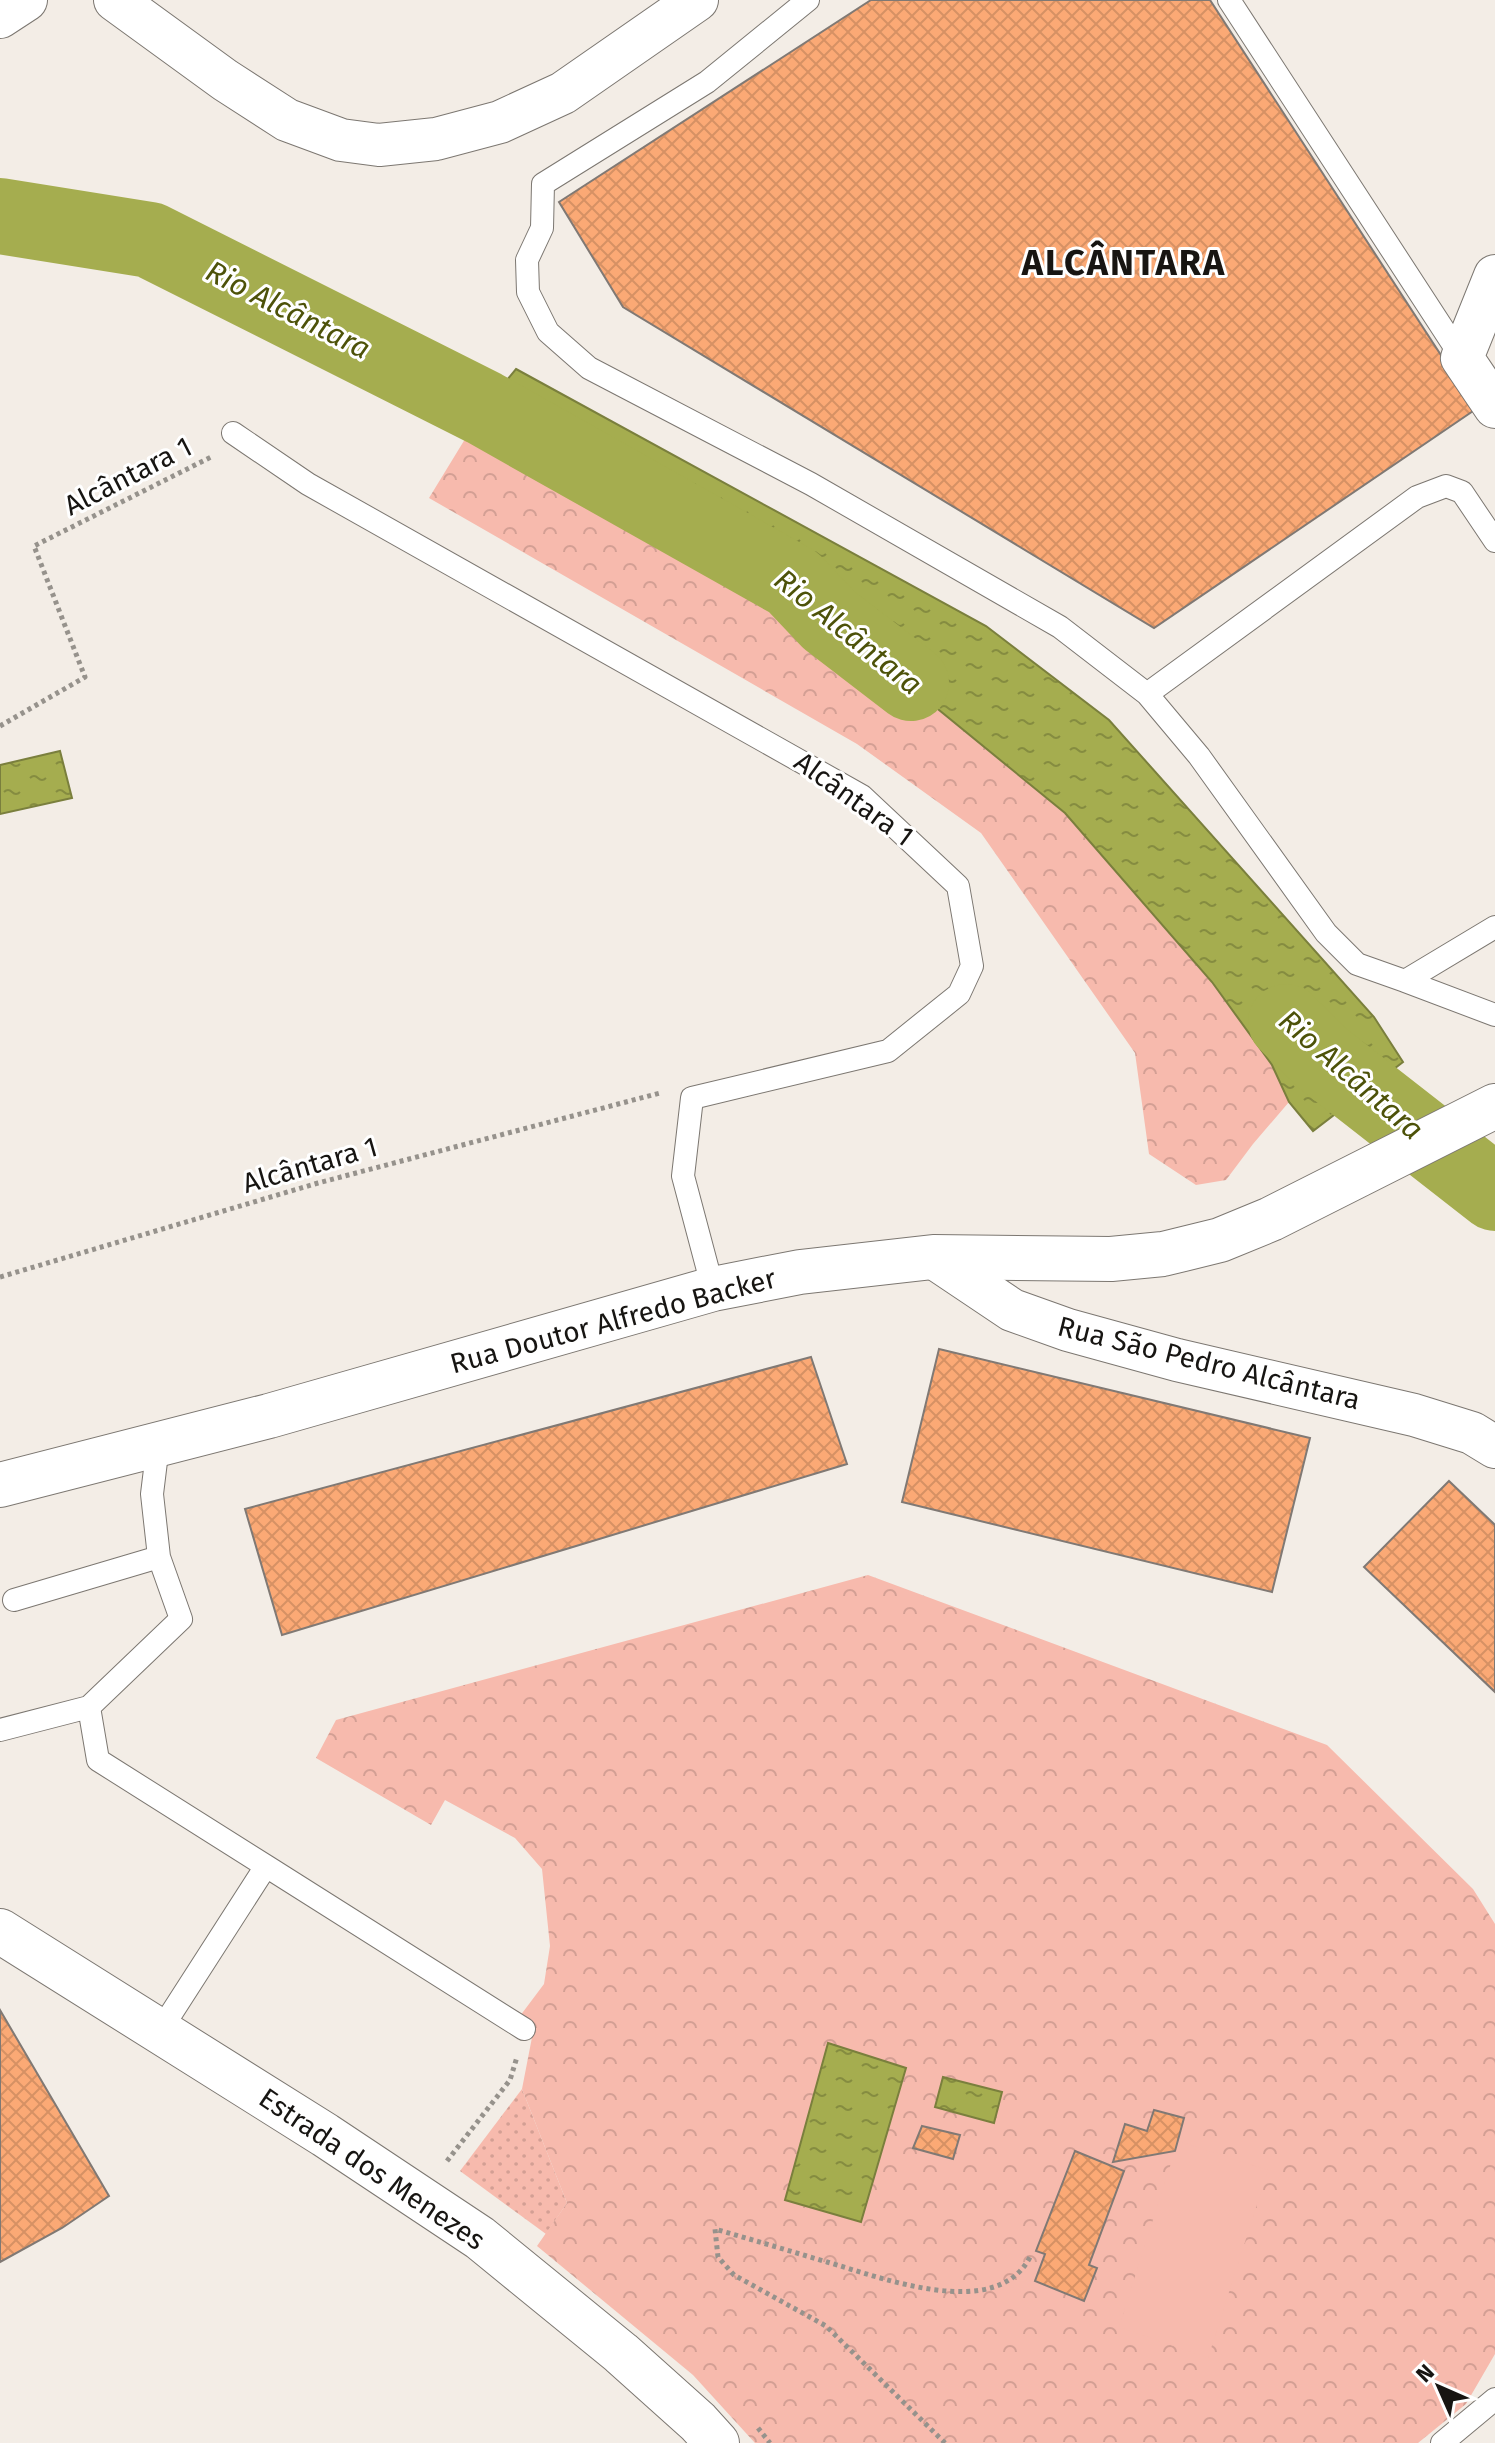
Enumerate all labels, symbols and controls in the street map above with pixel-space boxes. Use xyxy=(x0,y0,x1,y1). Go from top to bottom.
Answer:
district label: ALCÂNTARA xyxy=(1021,240,1226,285)
water label: Rio Alcântara xyxy=(200,253,376,367)
street label: Alcântara 1 xyxy=(59,430,197,522)
water label: Rio Alcântara xyxy=(767,561,929,703)
street label: Alcântara 1 xyxy=(788,745,920,853)
water label: Rio Alcântara xyxy=(1271,1002,1431,1148)
street label: Alcântara 1 xyxy=(239,1130,381,1200)
street label: Rua Doutor Alfredo Backer xyxy=(446,1262,780,1380)
street label: Rua São Pedro Alcântara xyxy=(1054,1309,1364,1417)
street label: Estrada dos Menezes xyxy=(253,2081,491,2257)
north arrow xyxy=(1399,2347,1479,2427)
text: N xyxy=(1411,2359,1440,2388)

